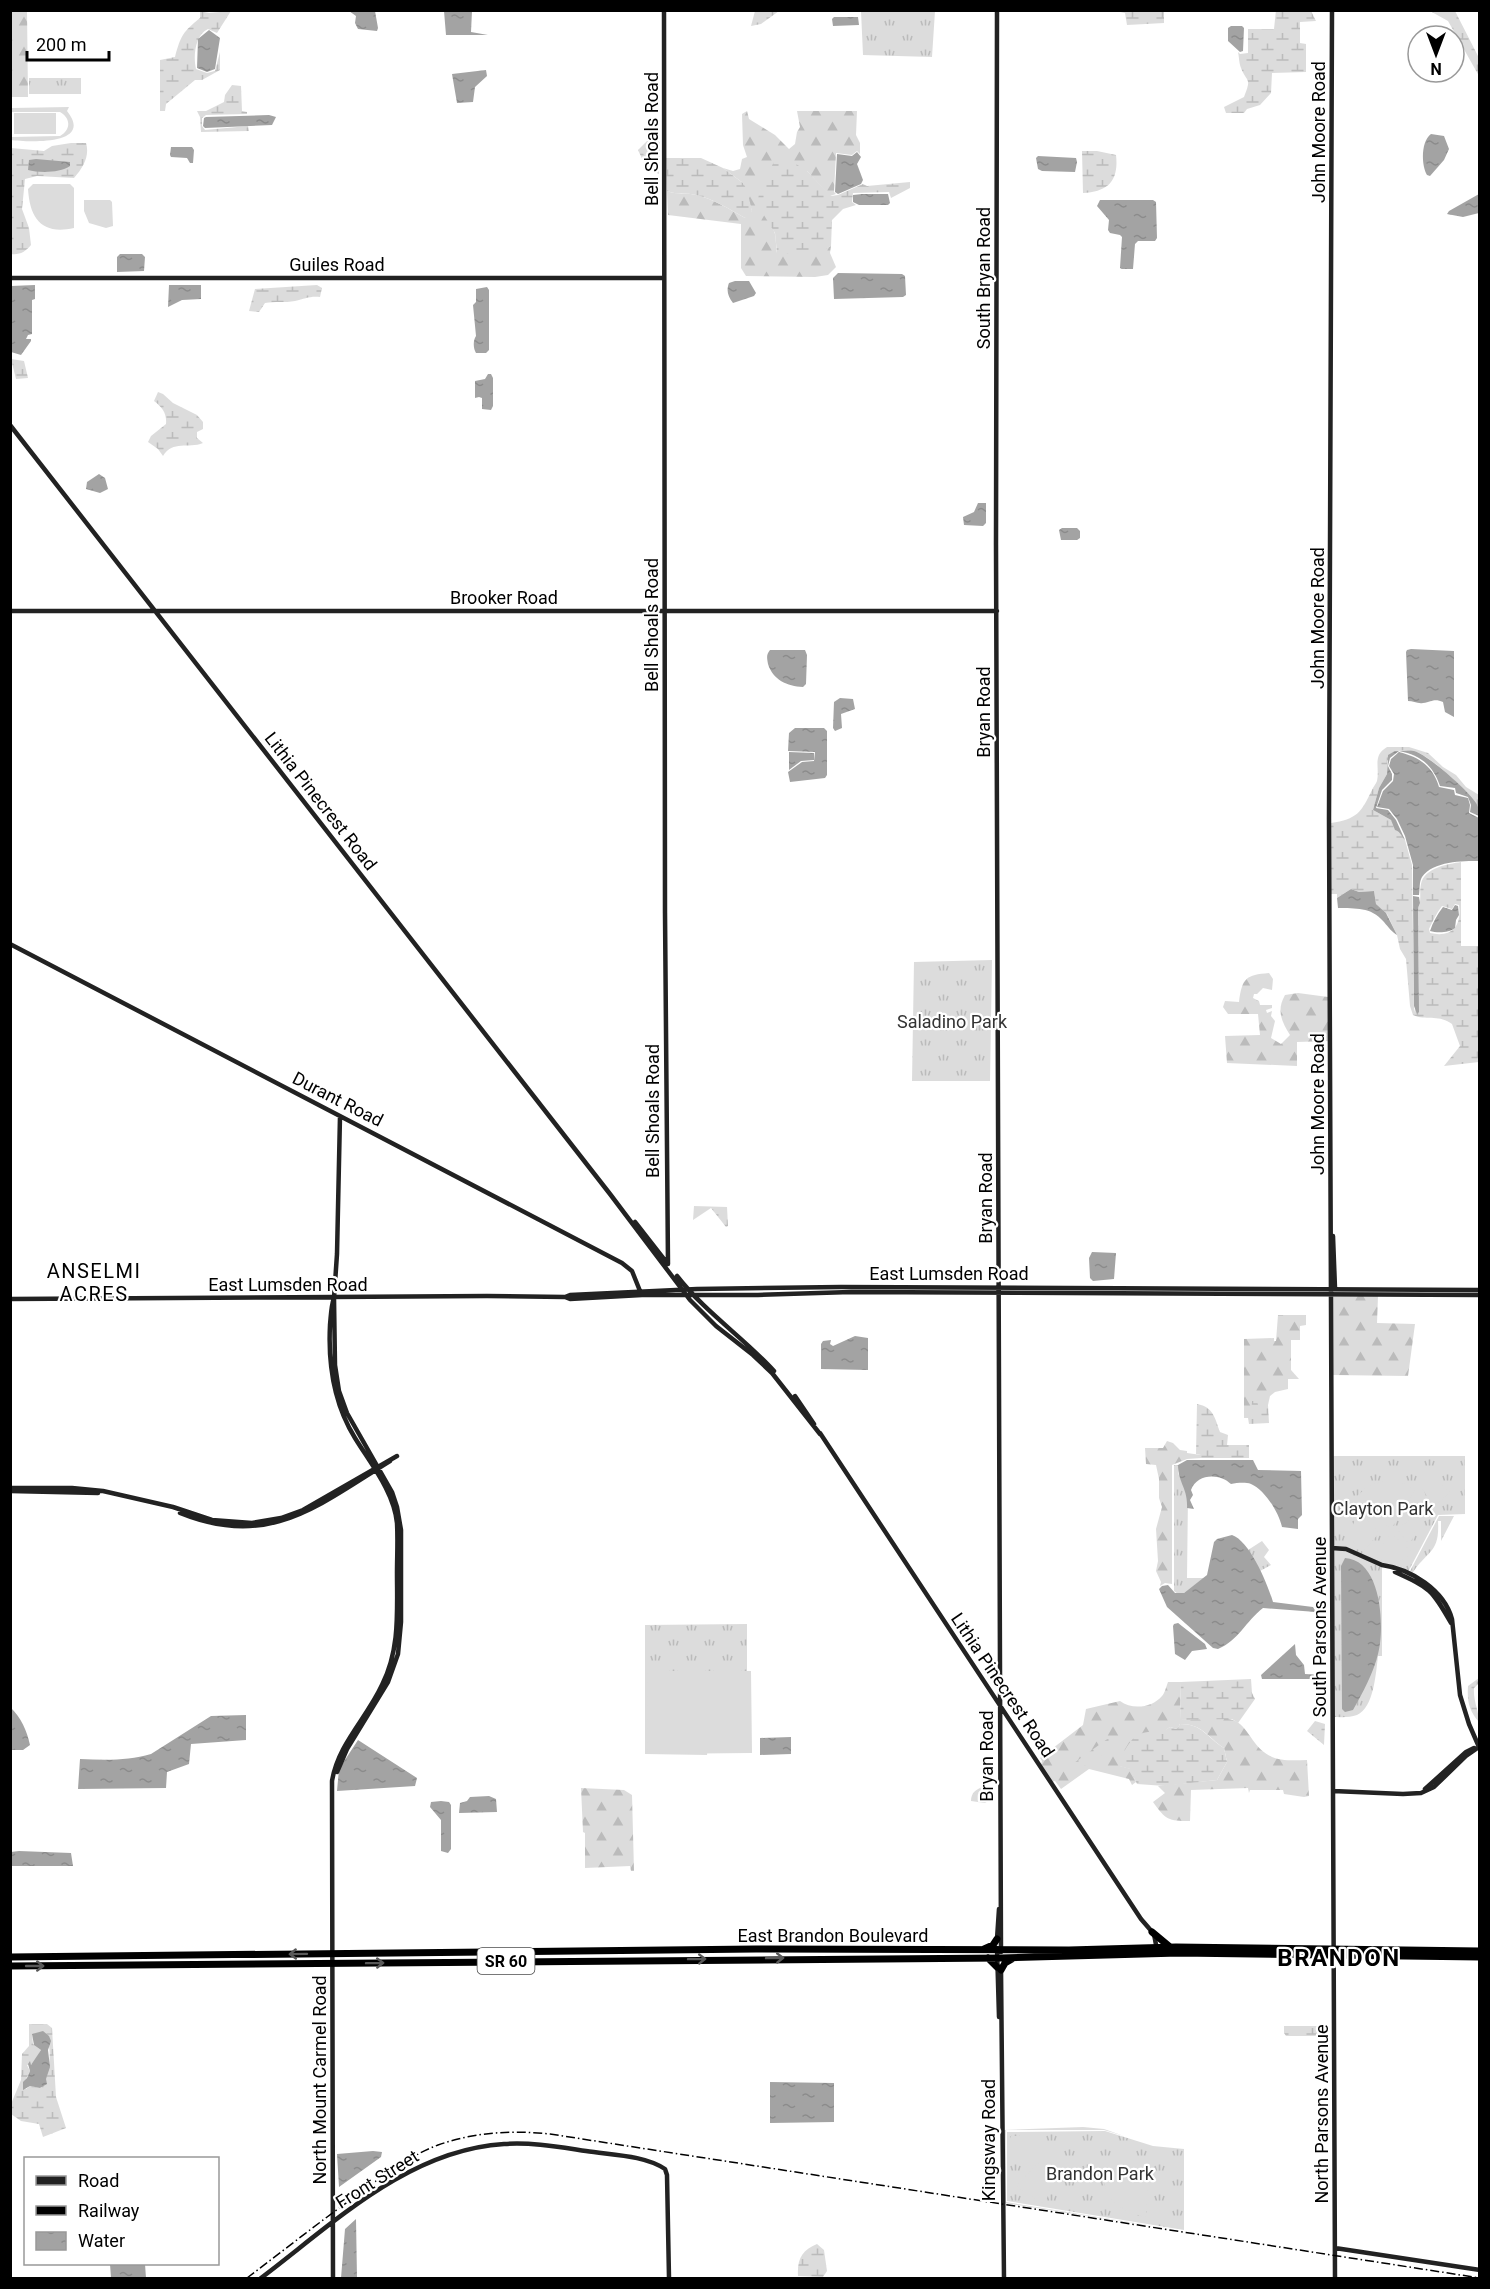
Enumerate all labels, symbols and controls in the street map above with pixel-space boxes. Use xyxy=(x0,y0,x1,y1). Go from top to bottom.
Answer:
scale bar xyxy=(27,24,110,62)
north arrow xyxy=(1406,24,1466,84)
text: 200 m xyxy=(36,34,87,55)
text: N xyxy=(1430,59,1442,78)
street label: John Moore Road xyxy=(1308,61,1329,203)
street label: Bell Shoals Road xyxy=(641,72,662,206)
street label: South Bryan Road xyxy=(973,207,994,349)
street label: Guiles Road xyxy=(289,254,385,275)
street label: John Moore Road xyxy=(1307,547,1328,689)
street label: Bell Shoals Road xyxy=(641,558,662,692)
street label: Brooker Road xyxy=(450,587,558,608)
street label: Bryan Road xyxy=(973,666,994,758)
street label: Lithia Pinecrest Road xyxy=(261,728,381,874)
park label: Saladino Park xyxy=(897,1011,1008,1032)
street label: John Moore Road xyxy=(1307,1033,1328,1175)
street label: Bell Shoals Road xyxy=(642,1044,663,1178)
street label: Durant Road xyxy=(289,1067,387,1131)
street label: Bryan Road xyxy=(975,1152,996,1244)
district label: ANSELMI ACRES xyxy=(47,1259,141,1306)
street label: East Lumsden Road xyxy=(869,1263,1029,1284)
street label: East Lumsden Road xyxy=(208,1274,368,1295)
park label: Clayton Park xyxy=(1333,1498,1434,1519)
street label: South Parsons Avenue xyxy=(1309,1537,1330,1717)
street label: Lithia Pinecrest Road xyxy=(947,1609,1059,1761)
street label: Bryan Road xyxy=(976,1710,997,1802)
street label: East Brandon Boulevard xyxy=(738,1925,928,1946)
district label: BRANDON xyxy=(1277,1944,1401,1972)
one-way arrow xyxy=(289,1948,309,1960)
road number: SR 60 xyxy=(478,1948,534,1974)
one-way arrow xyxy=(764,1952,784,1964)
one-way arrow xyxy=(687,1953,707,1965)
one-way arrow xyxy=(364,1957,384,1969)
one-way arrow xyxy=(24,1960,44,1972)
street label: North Mount Carmel Road xyxy=(309,1975,330,2185)
street label: North Parsons Avenue xyxy=(1311,2024,1332,2204)
street label: Kingsway Road xyxy=(978,2079,999,2201)
street label: Front Street xyxy=(332,2145,422,2213)
legend xyxy=(24,2157,219,2265)
park label: Brandon Park xyxy=(1046,2163,1155,2184)
text: Road xyxy=(78,2170,119,2191)
text: Railway xyxy=(78,2200,140,2221)
text: Water xyxy=(78,2230,125,2251)

